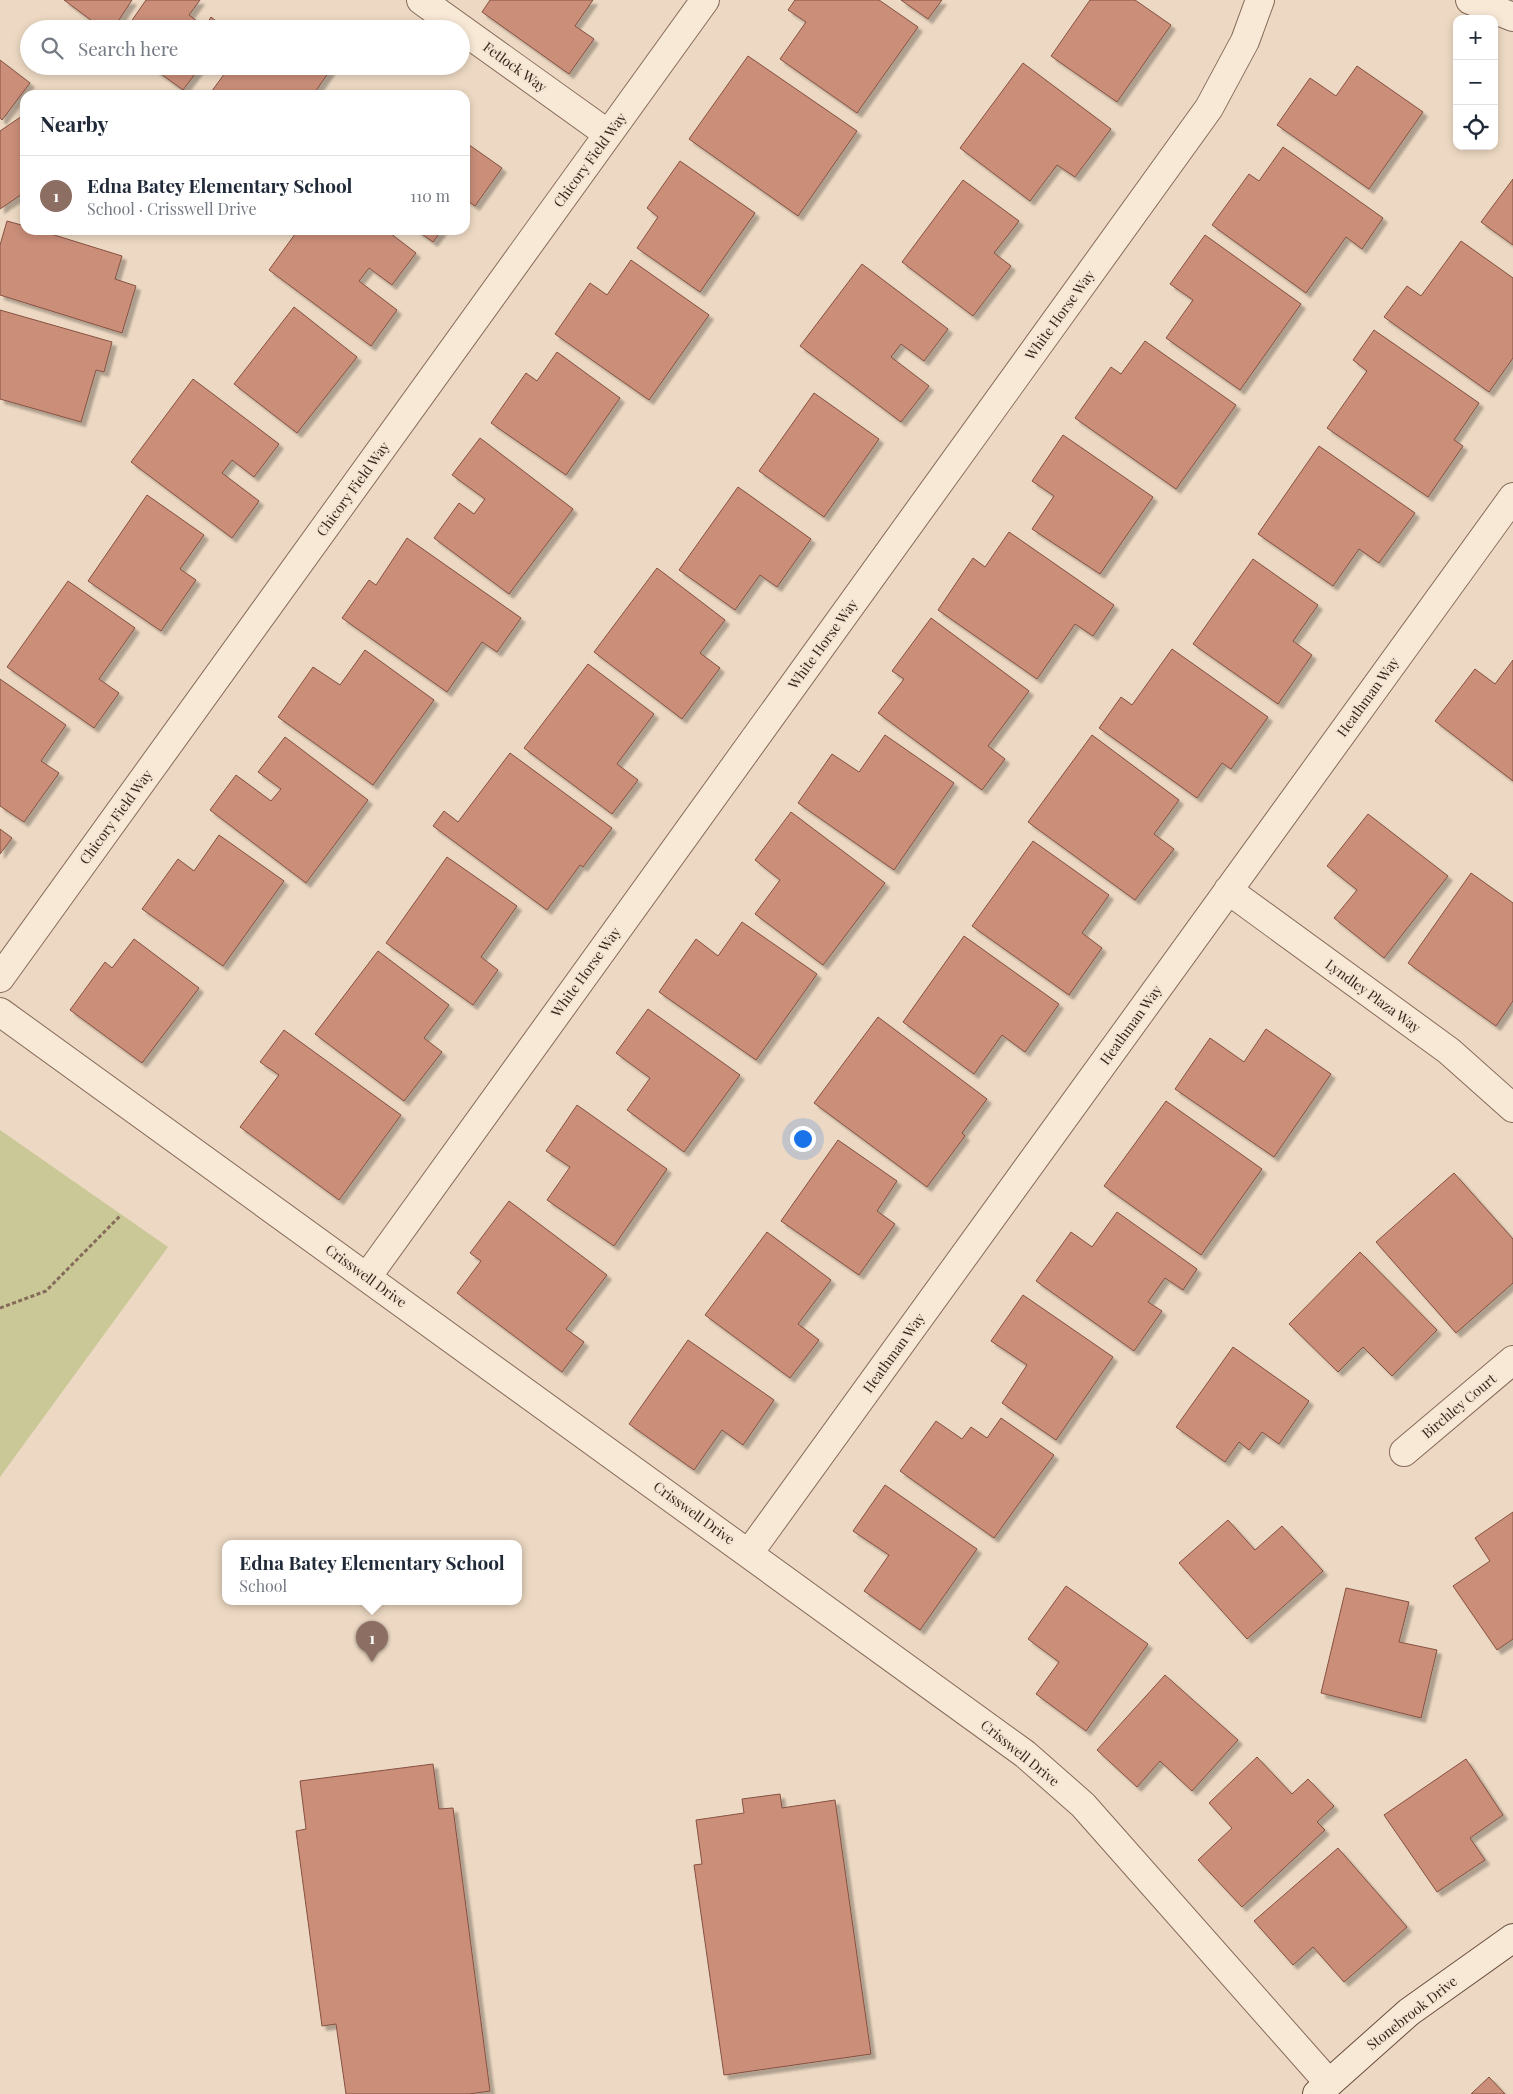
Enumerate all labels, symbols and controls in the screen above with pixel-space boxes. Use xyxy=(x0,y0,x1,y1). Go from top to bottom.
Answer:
map controls xyxy=(1453,15,1498,150)
button: + xyxy=(1453,15,1498,60)
search box xyxy=(20,20,470,75)
icon: search xyxy=(38,34,66,62)
text: Search here xyxy=(78,35,178,61)
street label: Fetlock Way xyxy=(480,37,551,96)
button: − xyxy=(1453,60,1498,105)
button: locate xyxy=(1453,105,1498,150)
street label: Chicory Field Way xyxy=(549,108,630,211)
text: Nearby xyxy=(40,109,109,137)
text: Edna Batey Elementary School xyxy=(87,172,353,198)
text: 1 xyxy=(53,185,59,206)
text: 110 m xyxy=(410,185,450,206)
text: School · Crisswell Drive xyxy=(87,198,257,219)
street label: White Horse Way xyxy=(1020,266,1099,364)
street label: Chicory Field Way xyxy=(312,437,393,540)
street label: White Horse Way xyxy=(783,595,862,693)
street label: Heathman Way xyxy=(1332,653,1403,740)
street label: Chicory Field Way xyxy=(75,765,156,868)
street label: White Horse Way xyxy=(546,923,625,1021)
street label: Lyndley Plaza Way xyxy=(1322,955,1425,1037)
street label: Heathman Way xyxy=(1095,981,1166,1068)
your location xyxy=(790,1126,816,1152)
street label: Crisswell Drive xyxy=(322,1240,411,1311)
street label: Heathman Way xyxy=(858,1309,929,1396)
street label: Birchley Court xyxy=(1418,1368,1501,1442)
street label: Crisswell Drive xyxy=(650,1477,739,1548)
popup xyxy=(222,1540,522,1605)
text: Edna Batey Elementary School xyxy=(239,1549,505,1575)
text: School xyxy=(239,1575,287,1596)
pin: 1 xyxy=(356,1621,388,1662)
street label: Crisswell Drive xyxy=(977,1715,1064,1790)
street label: Stonebrook Drive xyxy=(1363,1971,1461,2054)

